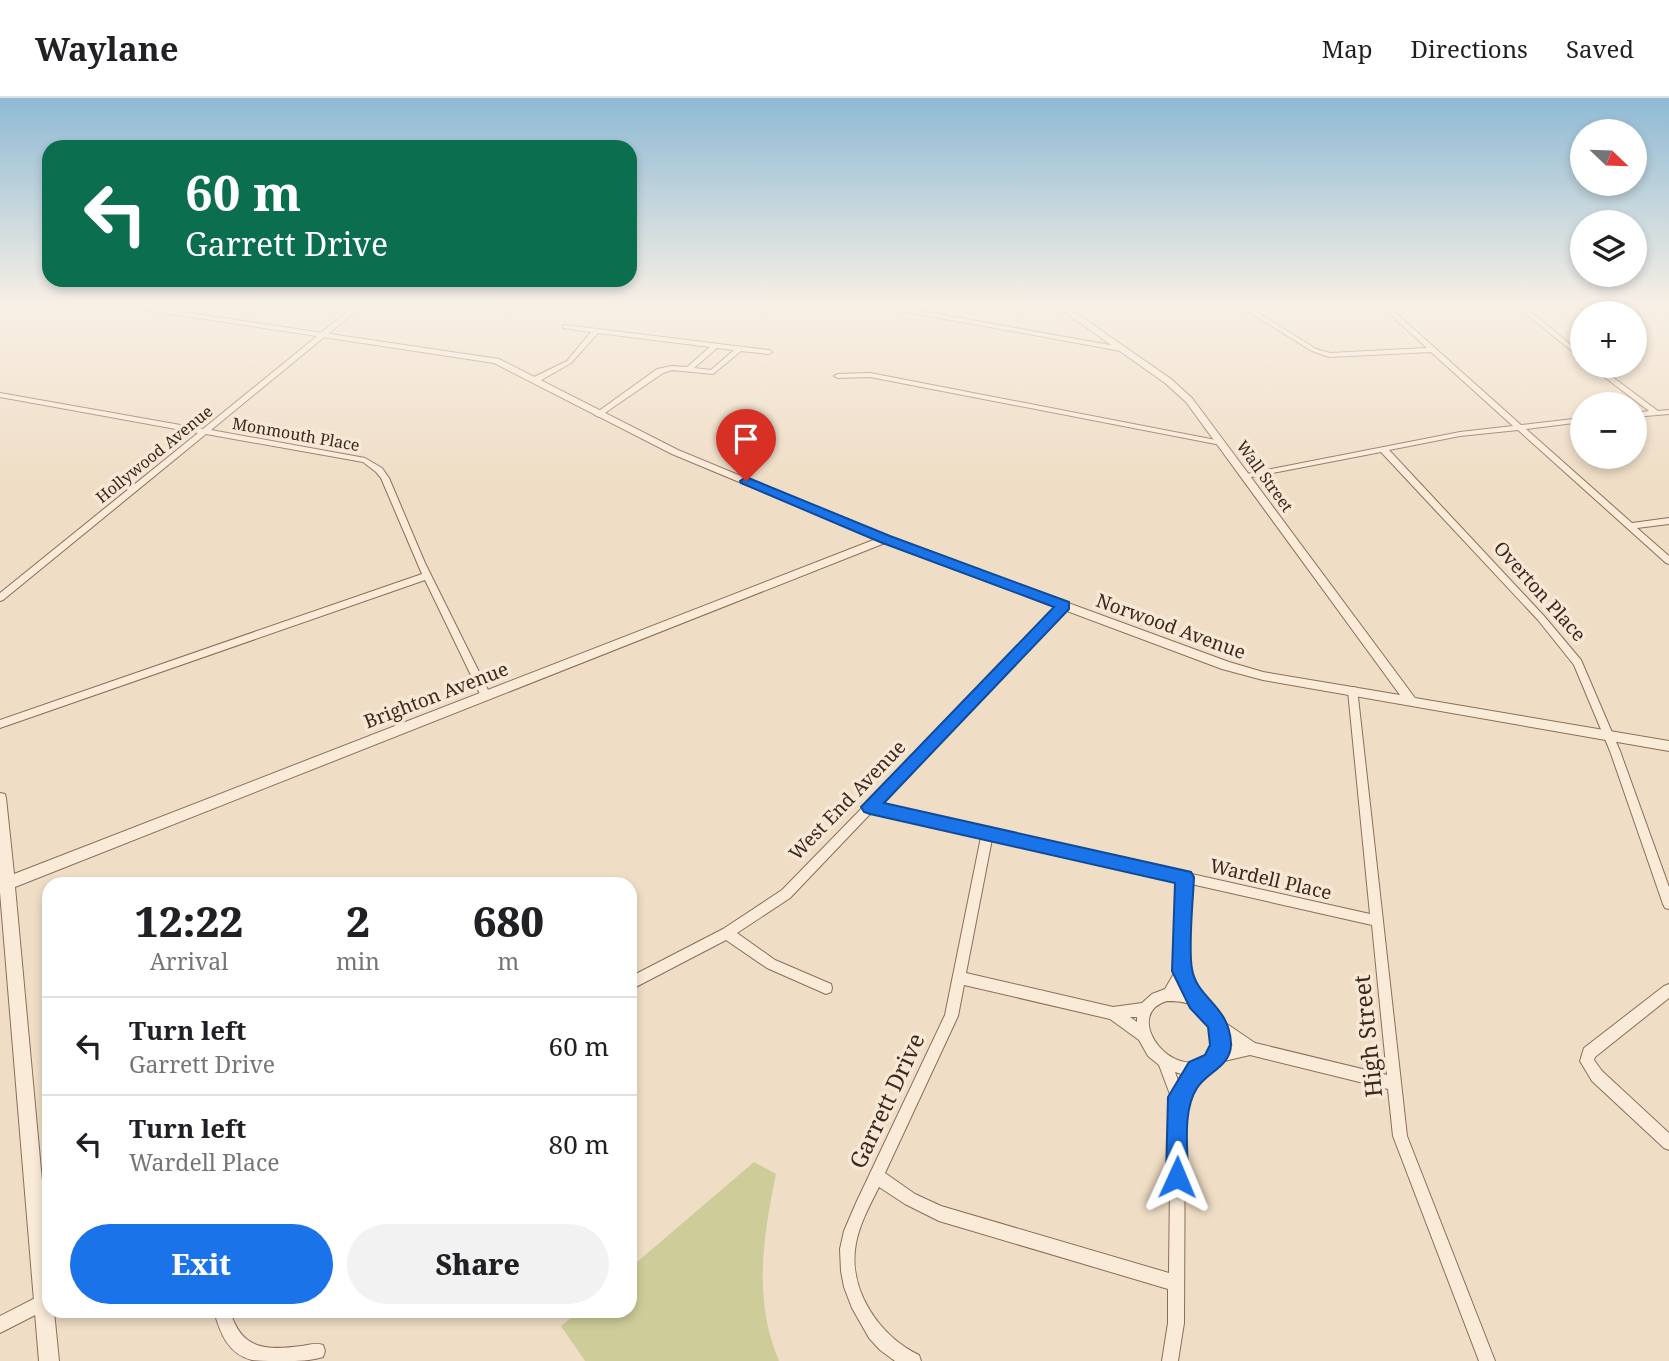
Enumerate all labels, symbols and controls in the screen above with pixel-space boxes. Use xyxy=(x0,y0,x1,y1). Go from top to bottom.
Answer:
text: Waylane xyxy=(35,26,179,71)
text: Map xyxy=(1322,32,1373,65)
text: Directions xyxy=(1411,32,1528,65)
text: Saved xyxy=(1566,32,1634,65)
north arrow xyxy=(1570,119,1647,196)
map controls xyxy=(1570,119,1647,469)
text: 60 m xyxy=(185,159,301,225)
icon: left xyxy=(70,168,161,259)
button: layers xyxy=(1570,210,1647,287)
text: Garrett Drive xyxy=(185,222,388,265)
button: + xyxy=(1570,301,1647,378)
button: − xyxy=(1570,392,1647,469)
street label: Hollywood Avenue xyxy=(91,400,217,508)
pin xyxy=(716,409,776,481)
street label: Monmouth Place xyxy=(231,412,361,456)
icon: arrive xyxy=(727,420,765,458)
street label: Wall Street xyxy=(1232,436,1299,516)
street label: Overton Place xyxy=(1488,535,1592,647)
street label: Norwood Avenue xyxy=(1093,587,1249,665)
street label: Brighton Avenue xyxy=(360,656,512,734)
street label: West End Avenue xyxy=(783,734,911,866)
street label: Wardell Place xyxy=(1207,852,1335,906)
text: 12:22 xyxy=(135,892,243,949)
text: 2 xyxy=(346,892,370,949)
text: 680 xyxy=(473,892,544,949)
text: Arrival xyxy=(150,945,228,977)
text: min xyxy=(336,945,380,977)
text: m xyxy=(498,945,519,977)
street label: High Street xyxy=(1345,973,1389,1099)
text: Turn left xyxy=(129,1012,246,1048)
icon: left xyxy=(70,1027,108,1065)
text: 60 m xyxy=(549,1028,609,1064)
street label: Garrett Drive xyxy=(841,1028,931,1174)
text: Garrett Drive xyxy=(129,1048,275,1080)
text: Turn left xyxy=(129,1110,246,1146)
icon: left xyxy=(70,1125,108,1163)
text: 80 m xyxy=(549,1126,609,1162)
position arrow xyxy=(1140,1140,1214,1214)
text: Wardell Place xyxy=(129,1146,280,1178)
button: Exit xyxy=(70,1224,333,1304)
button: Share xyxy=(347,1224,609,1304)

